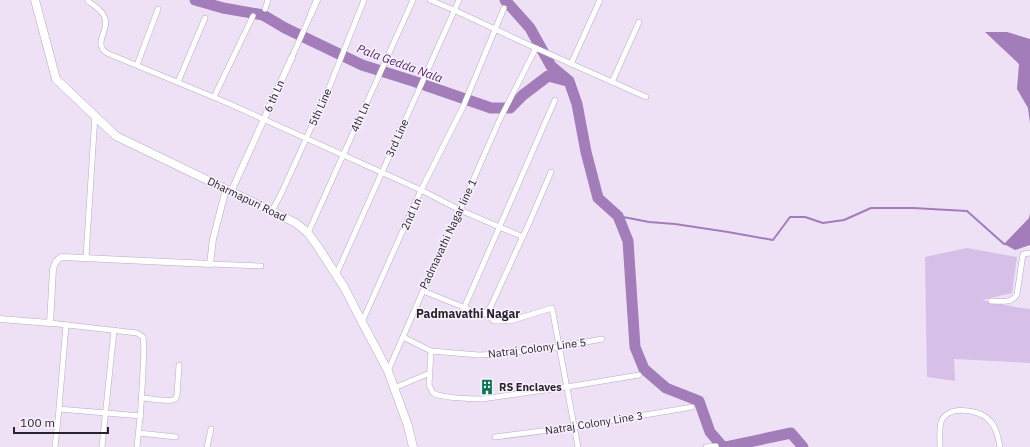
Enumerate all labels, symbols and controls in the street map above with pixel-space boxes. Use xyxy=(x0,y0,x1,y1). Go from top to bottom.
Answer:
water label: Pala Gedda Nala xyxy=(355,41,445,85)
street label: 6 th Ln xyxy=(261,78,287,114)
street label: 5th Line xyxy=(305,86,335,128)
street label: 4th Ln xyxy=(347,100,373,134)
street label: 3rd Line xyxy=(382,117,412,159)
street label: Dharmapuri Road xyxy=(205,174,289,224)
street label: Padmavathi Nagar line 1 xyxy=(416,176,480,291)
street label: 2nd Ln xyxy=(398,196,424,232)
district label: Padmavathi Nagar xyxy=(416,306,520,321)
street label: Natraj Colony Line 5 xyxy=(487,335,587,361)
building icon: RS Enclaves xyxy=(478,378,496,396)
place label: RS Enclaves xyxy=(499,380,562,394)
street label: Natraj Colony Line 3 xyxy=(544,408,644,438)
scale bar xyxy=(14,409,108,435)
text: 100 m xyxy=(20,415,55,430)

